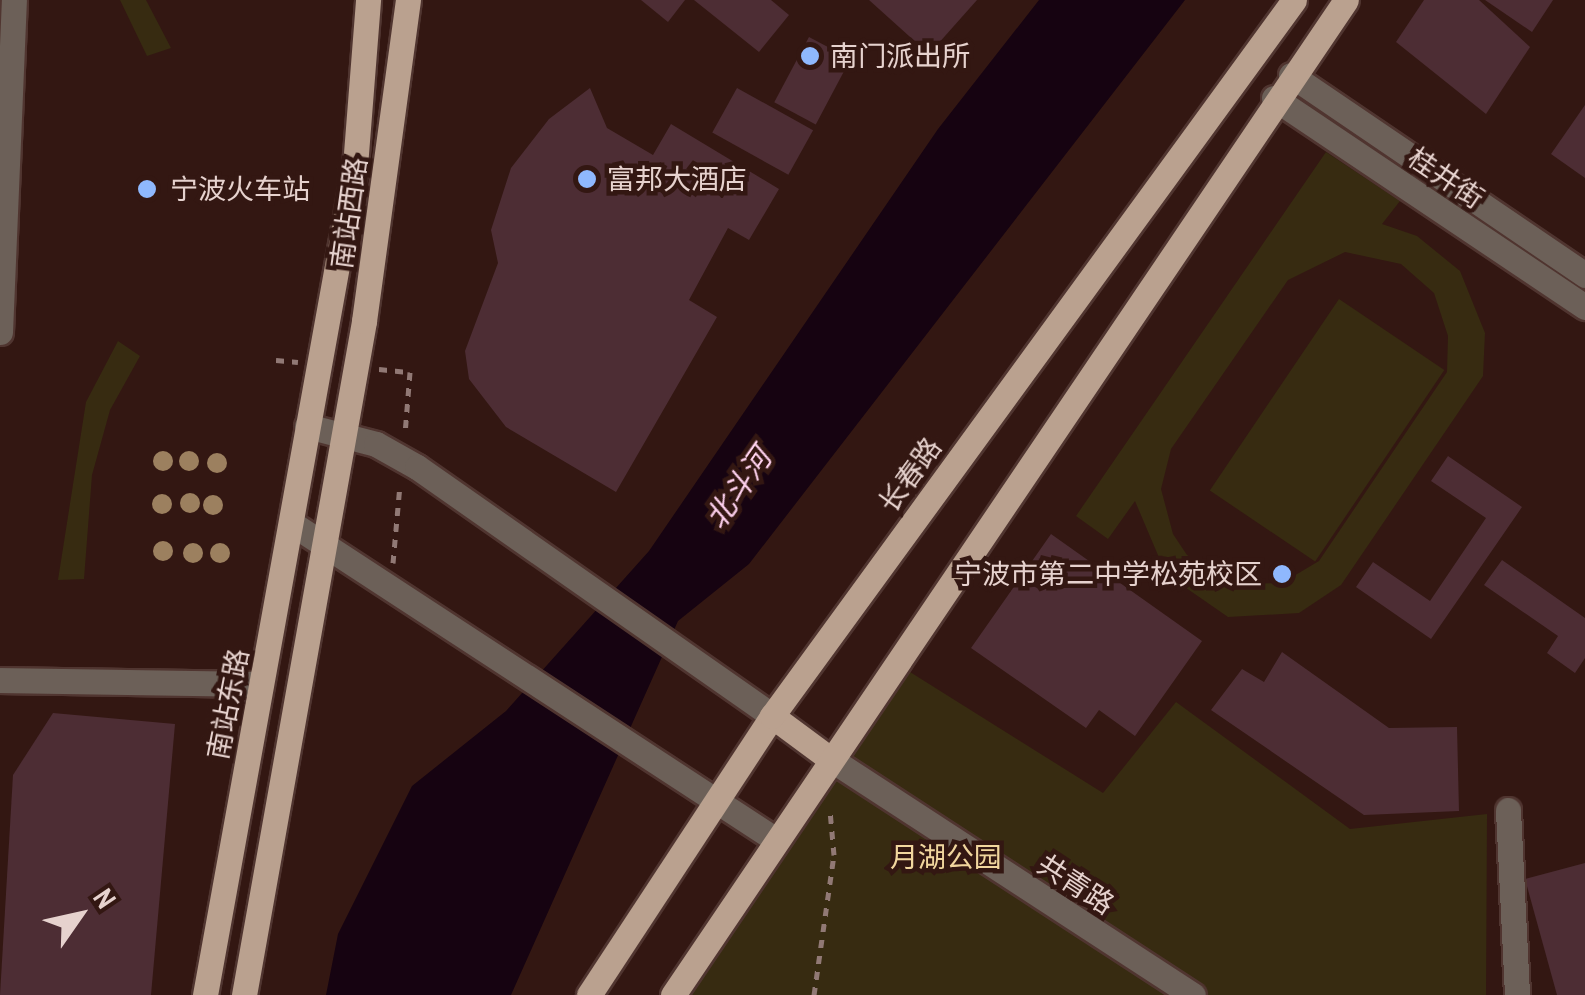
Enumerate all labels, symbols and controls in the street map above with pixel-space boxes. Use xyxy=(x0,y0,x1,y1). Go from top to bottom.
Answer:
place label: 南门派出所 xyxy=(830,39,970,73)
marker: 南门派出所 xyxy=(799,45,821,67)
street label: 桂井街 xyxy=(1402,141,1490,215)
street label: 南站西路 xyxy=(325,155,373,271)
place label: 富邦大酒店 xyxy=(607,162,747,196)
marker: 富邦大酒店 xyxy=(576,168,598,190)
place label: 宁波火车站 xyxy=(170,172,310,206)
marker: 宁波火车站 xyxy=(134,176,160,202)
street label: 长春路 xyxy=(872,431,948,519)
water label: 北斗河 xyxy=(697,441,779,535)
place label: 宁波市第二中学松苑校区 xyxy=(954,557,1262,591)
marker: 宁波市第二中学松苑校区 xyxy=(1271,563,1293,585)
street label: 南站东路 xyxy=(201,646,255,762)
park label: 月湖公园 xyxy=(890,840,1002,874)
street label: 共青路 xyxy=(1032,847,1120,921)
north arrow xyxy=(30,865,130,965)
text: N xyxy=(84,881,125,916)

